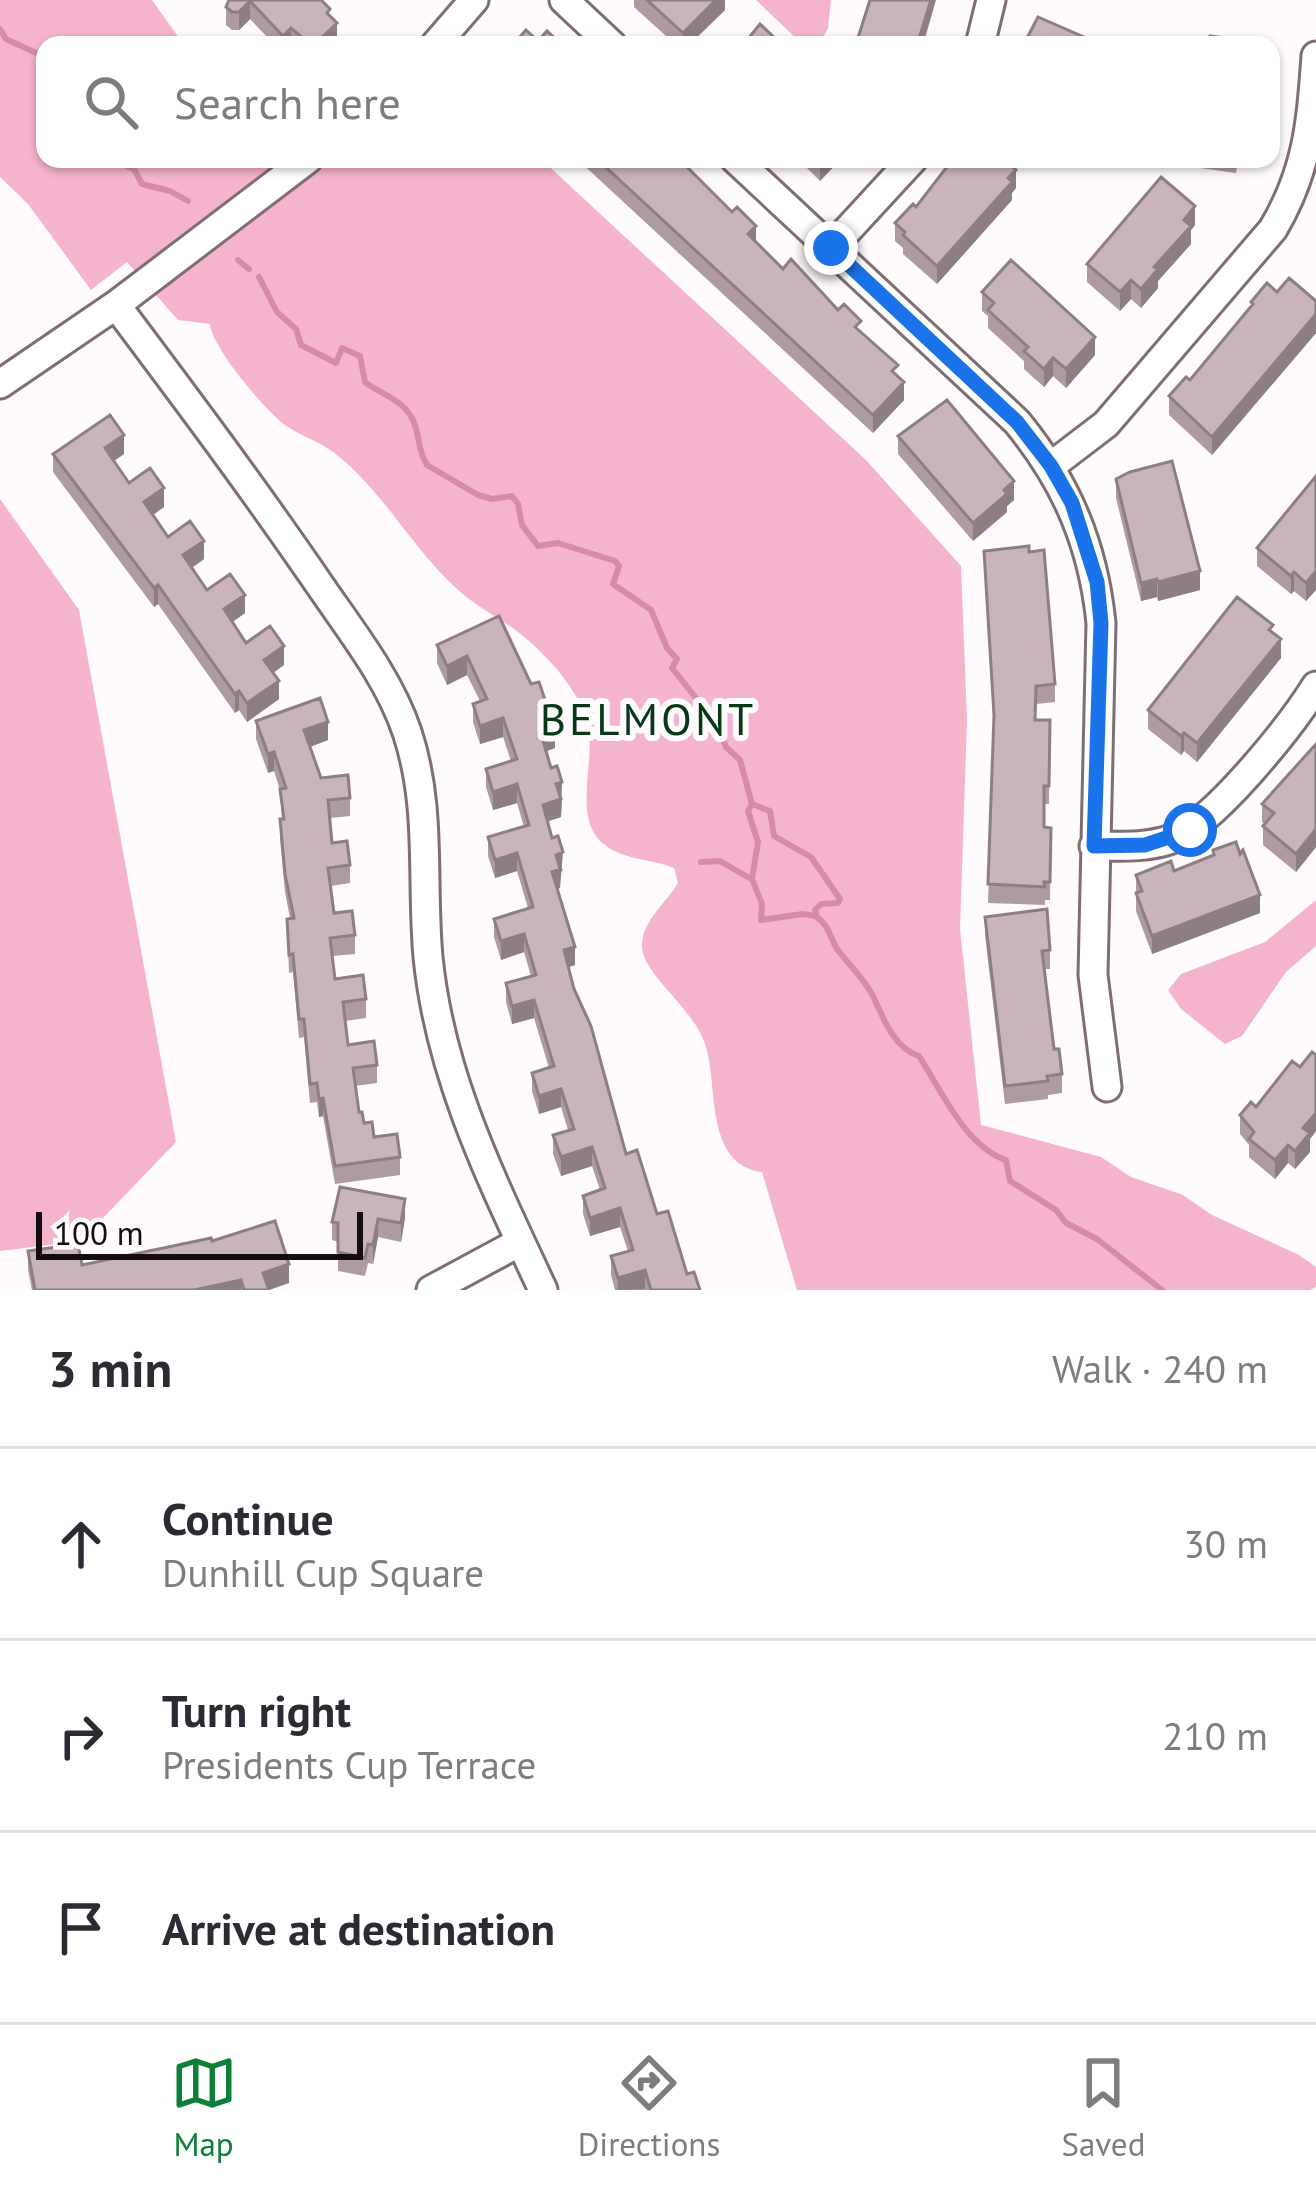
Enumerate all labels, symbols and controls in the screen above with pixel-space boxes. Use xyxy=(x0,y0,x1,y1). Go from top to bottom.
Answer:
search box xyxy=(36,36,1280,168)
icon: search xyxy=(78,69,144,135)
text: Search here xyxy=(174,73,401,131)
route end xyxy=(804,221,858,275)
district label: BELMONT xyxy=(540,689,756,747)
route start xyxy=(1163,803,1217,857)
scale bar xyxy=(36,1206,363,1259)
text: 100 m xyxy=(54,1211,144,1254)
text: 3 min xyxy=(48,1335,172,1401)
text: Walk · 240 m xyxy=(1052,1343,1268,1394)
text: Continue xyxy=(162,1489,334,1547)
icon: ahead xyxy=(48,1511,114,1577)
text: 30 m xyxy=(1183,1518,1268,1569)
text: Dunhill Cup Square xyxy=(162,1547,484,1598)
text: Turn right xyxy=(162,1681,351,1739)
icon: right xyxy=(48,1703,114,1769)
text: 210 m xyxy=(1162,1710,1268,1761)
text: Presidents Cup Terrace xyxy=(162,1739,536,1790)
icon: arrive xyxy=(48,1895,114,1961)
text: Arrive at destination xyxy=(162,1899,555,1957)
tab: Map xyxy=(171,2050,237,2165)
tab: Directions xyxy=(578,2050,720,2165)
tab: Saved xyxy=(1061,2050,1145,2165)

